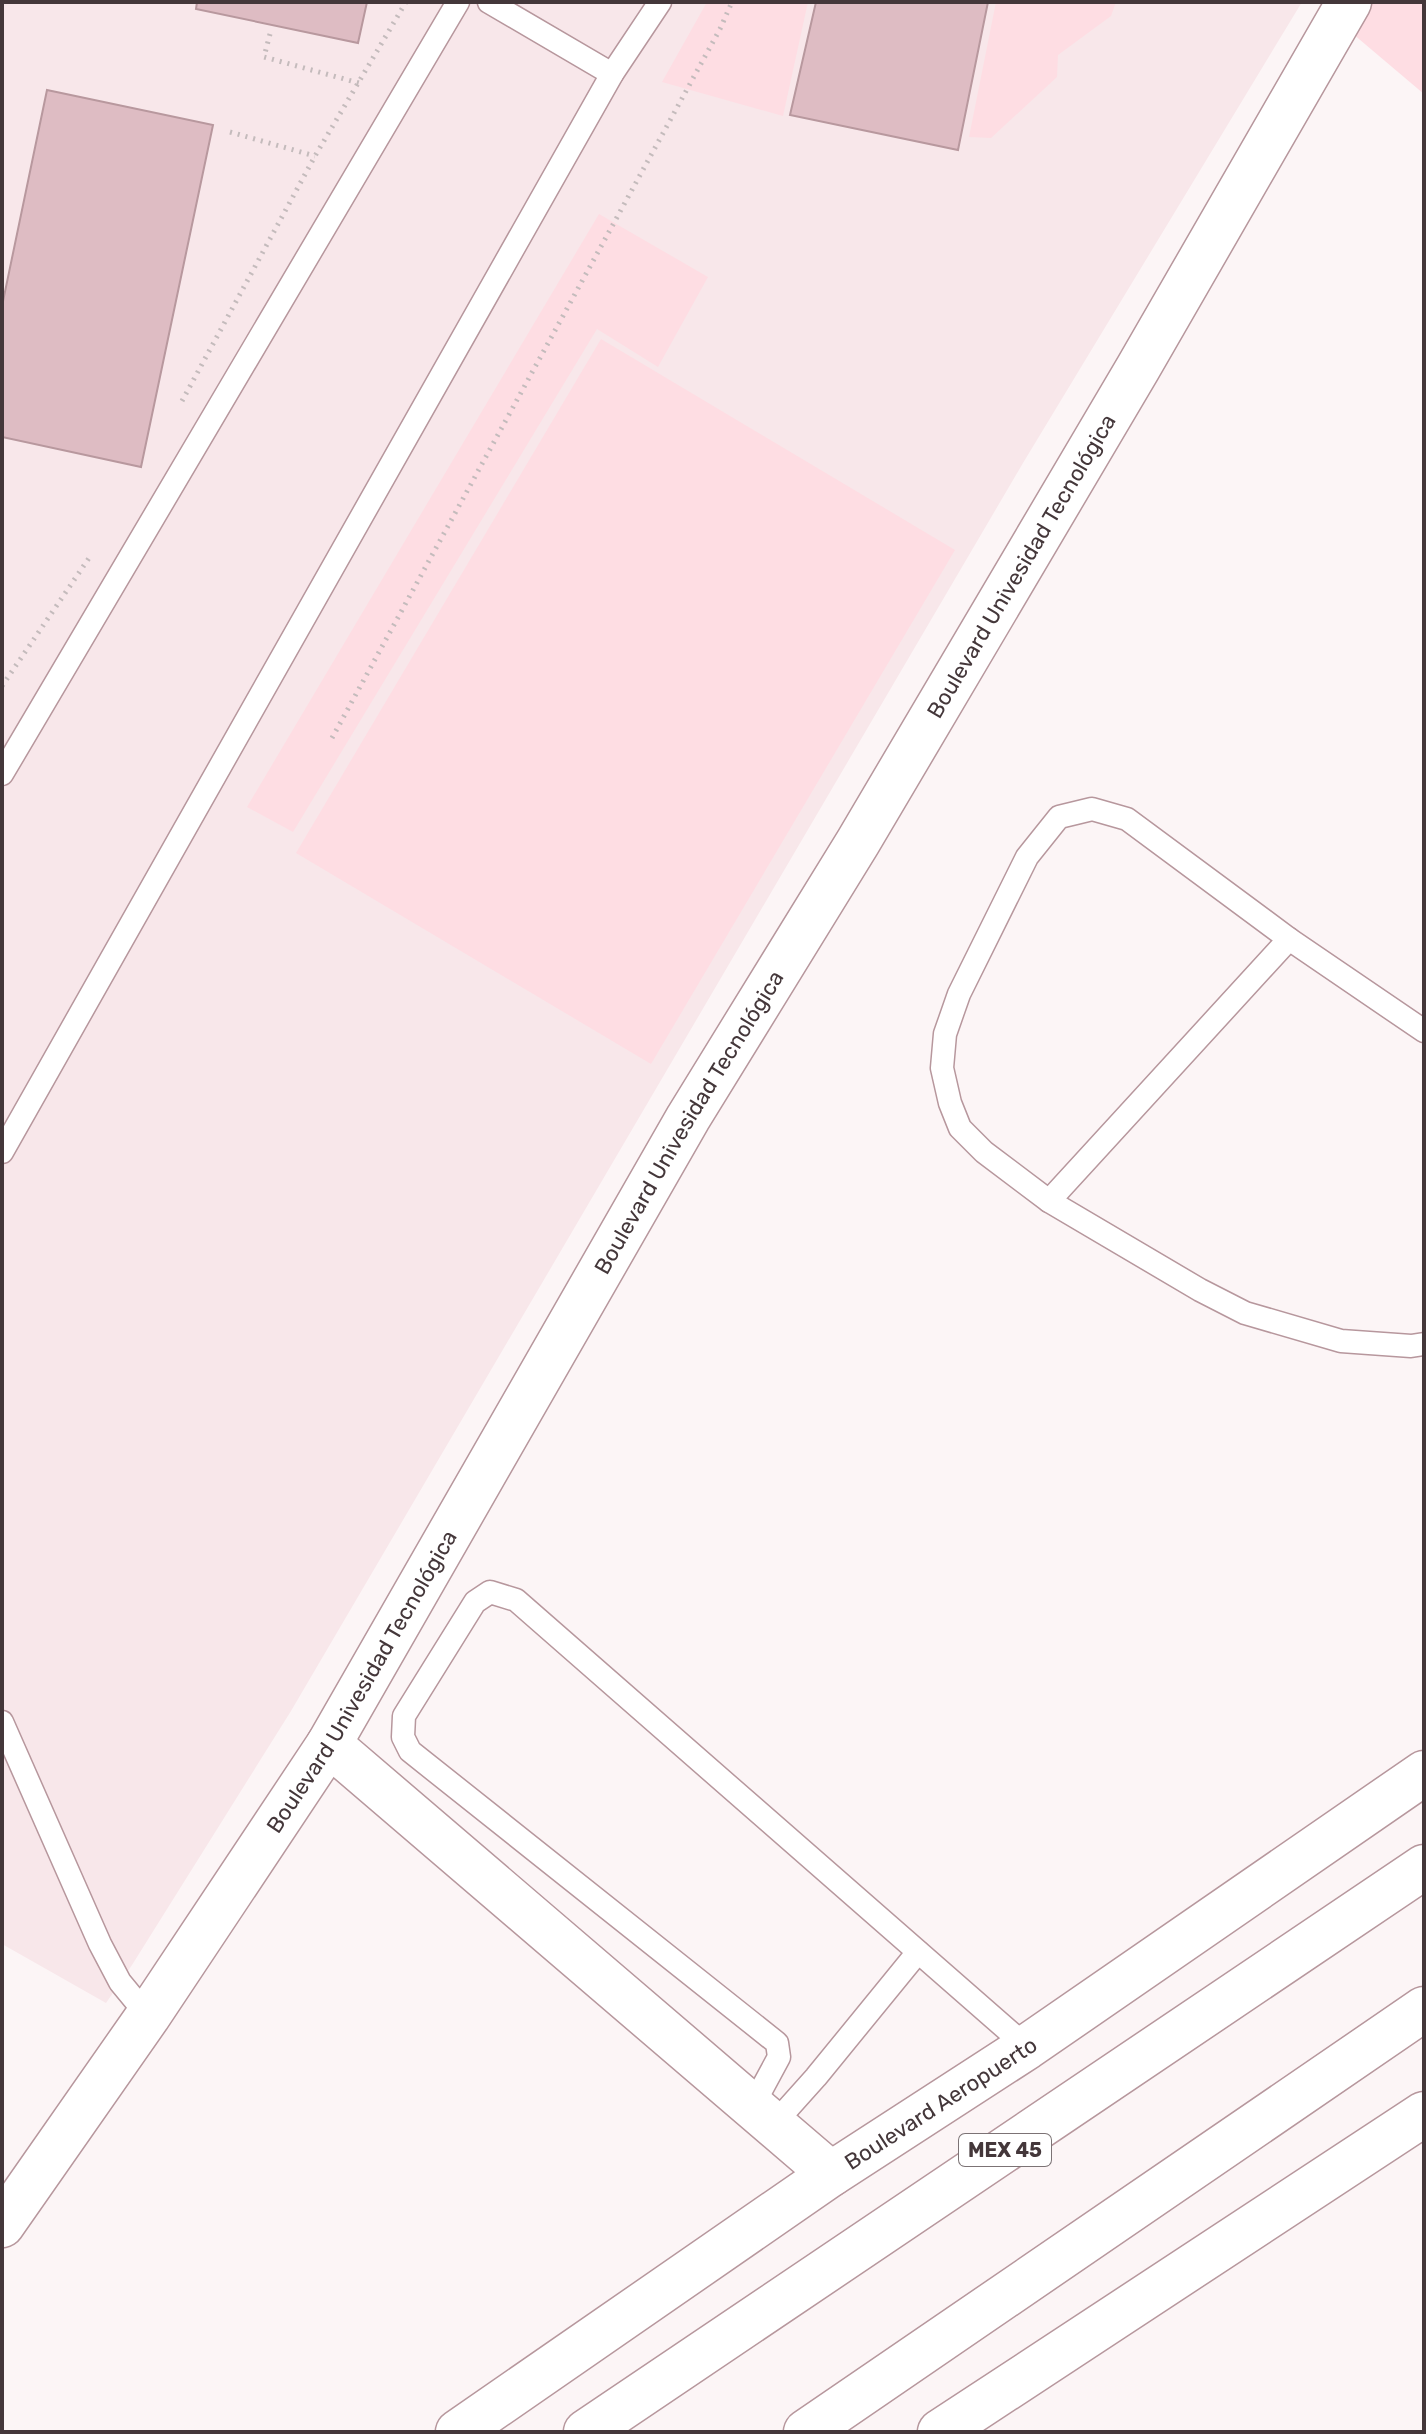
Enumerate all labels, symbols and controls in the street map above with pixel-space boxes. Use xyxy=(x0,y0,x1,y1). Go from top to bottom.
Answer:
street label: Boulevard Univesidad Tecnológica xyxy=(921,409,1121,723)
street label: Boulevard Univesidad Tecnológica xyxy=(588,965,789,1279)
street label: Boulevard Univesidad Tecnológica xyxy=(260,1525,462,1838)
street label: Boulevard Aeropuerto xyxy=(839,2031,1042,2175)
road number: MEX 45 xyxy=(959,2134,1051,2166)

